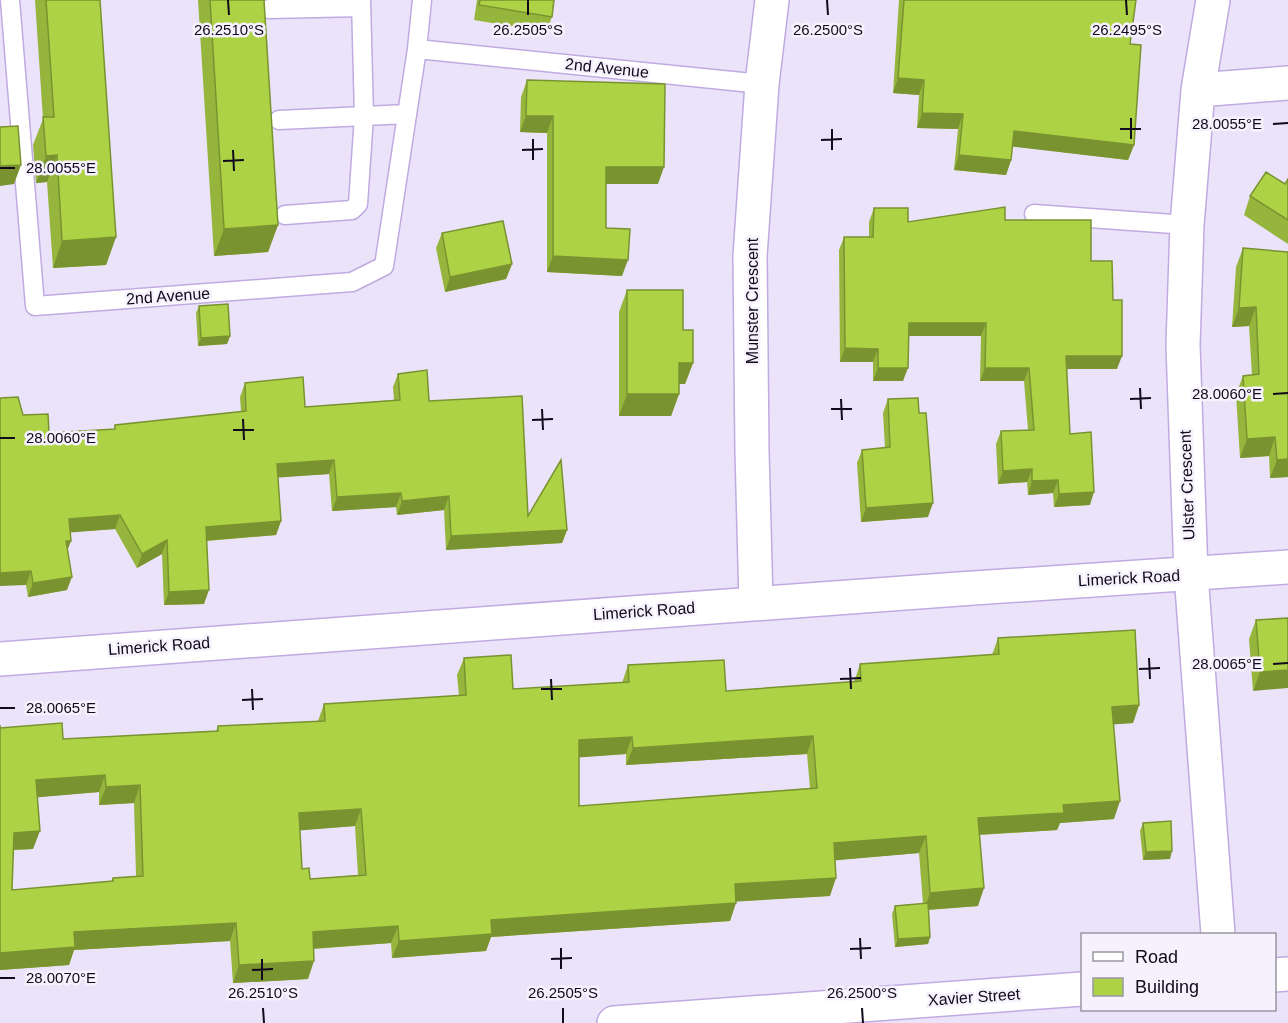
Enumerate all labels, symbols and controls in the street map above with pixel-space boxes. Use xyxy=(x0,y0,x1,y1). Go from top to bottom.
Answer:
text: 26.2510°S xyxy=(194,21,264,38)
text: 26.2505°S xyxy=(493,21,563,38)
text: 26.2500°S xyxy=(793,21,863,38)
text: 26.2495°S xyxy=(1092,21,1162,38)
street label: 2nd Avenue xyxy=(564,55,650,81)
text: 28.0055°E xyxy=(1192,115,1262,132)
text: 28.0055°E xyxy=(26,159,96,176)
street label: Munster Crescent xyxy=(744,237,761,364)
street label: 2nd Avenue xyxy=(125,285,211,307)
text: 28.0060°E xyxy=(1192,385,1262,402)
text: 28.0060°E xyxy=(26,429,96,446)
street label: Ulster Crescent xyxy=(1177,429,1197,540)
street label: Limerick Road xyxy=(1077,567,1181,589)
street label: Limerick Road xyxy=(592,599,696,623)
street label: Limerick Road xyxy=(107,634,211,658)
text: 28.0065°E xyxy=(1192,655,1262,672)
text: 28.0065°E xyxy=(26,699,96,716)
legend xyxy=(1081,933,1276,1011)
text: Road xyxy=(1135,947,1178,967)
text: 28.0070°E xyxy=(26,969,96,986)
text: Building xyxy=(1135,977,1199,997)
text: 26.2510°S xyxy=(228,984,298,1001)
text: 26.2505°S xyxy=(528,984,598,1001)
text: 26.2500°S xyxy=(827,984,897,1001)
street label: Xavier Street xyxy=(927,985,1021,1009)

